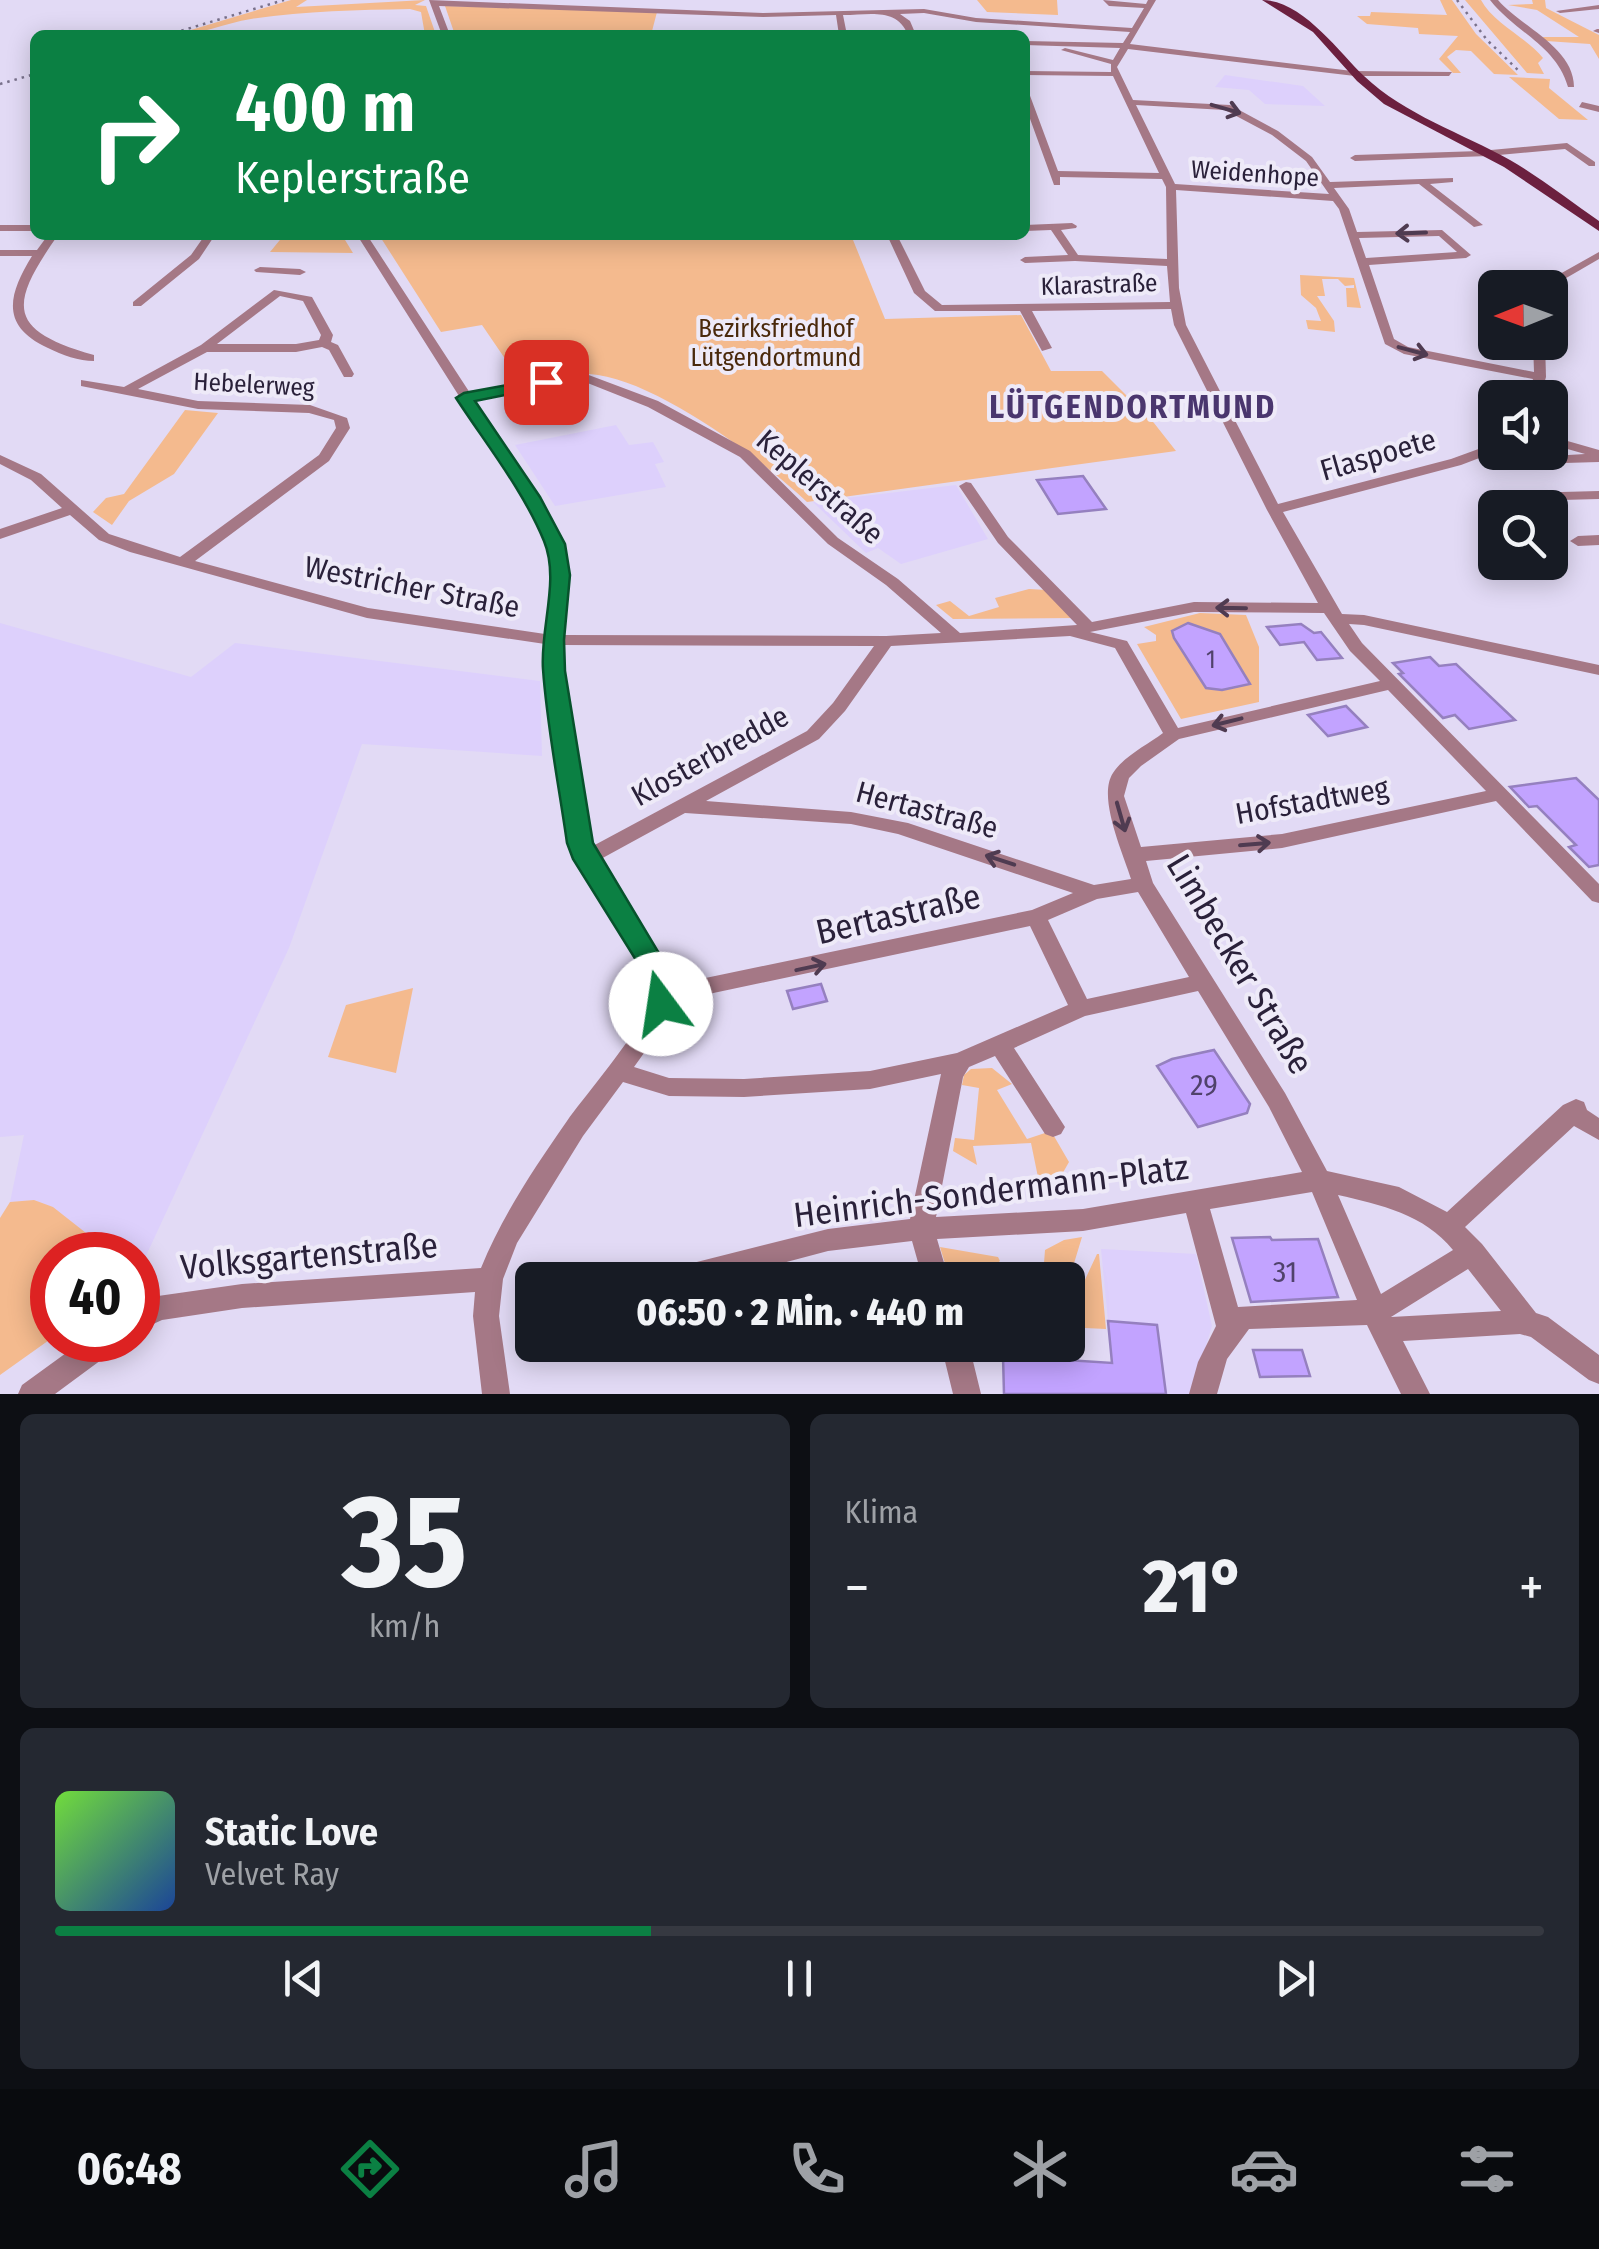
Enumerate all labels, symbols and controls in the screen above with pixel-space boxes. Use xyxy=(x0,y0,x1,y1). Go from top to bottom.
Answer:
text: 400 m xyxy=(235,66,415,150)
icon: right xyxy=(70,70,200,200)
one-way arrow xyxy=(1210,101,1242,119)
text: Keplerstraße xyxy=(235,151,470,205)
street label: Weidenhope xyxy=(1190,155,1320,193)
one-way arrow xyxy=(1396,224,1428,243)
street label: Klarastraße xyxy=(1040,268,1158,302)
north arrow xyxy=(1478,270,1568,360)
map controls xyxy=(1478,270,1568,580)
park label: Bezirksfriedhof Lütgendortmund xyxy=(691,314,861,373)
pin xyxy=(504,340,589,425)
one-way arrow xyxy=(1396,342,1428,361)
icon: arrive xyxy=(519,355,574,410)
street label: Hebelerweg xyxy=(193,367,315,403)
button: sound xyxy=(1478,380,1568,470)
district label: LÜTGENDORTMUND xyxy=(989,387,1277,426)
street label: Flaspoete xyxy=(1316,421,1440,489)
street label: Keplerstraße xyxy=(749,422,891,552)
button: search xyxy=(1478,490,1568,580)
street label: Westricher Straße xyxy=(301,548,523,626)
one-way arrow xyxy=(1216,598,1248,617)
house number: 1 xyxy=(1206,645,1216,675)
street label: Klosterbredde xyxy=(625,698,795,814)
one-way arrow xyxy=(1212,714,1244,732)
street label: Hofstadtweg xyxy=(1233,770,1392,832)
street label: Hertastraße xyxy=(852,774,1002,846)
one-way arrow xyxy=(1113,801,1131,832)
one-way arrow xyxy=(1238,834,1270,853)
street label: Limbecker Straße xyxy=(1158,846,1322,1082)
one-way arrow xyxy=(985,850,1017,868)
street label: Bertastraße xyxy=(812,875,984,953)
position arrow xyxy=(609,952,713,1056)
one-way arrow xyxy=(794,957,826,975)
house number: 29 xyxy=(1190,1067,1218,1103)
street label: Heinrich-Sondermann-Platz xyxy=(791,1146,1191,1236)
street label: Volksgartenstraße xyxy=(179,1224,439,1288)
speed limit sign: 40 xyxy=(30,1232,160,1362)
house number: 31 xyxy=(1273,1254,1297,1290)
text: 06:50 · 2 Min. · 440 m xyxy=(636,1289,964,1335)
text: 35 xyxy=(342,1464,467,1620)
text: Klima xyxy=(845,1493,918,1531)
text: 21° xyxy=(1143,1542,1245,1632)
text: − xyxy=(845,1555,869,1621)
text: + xyxy=(1519,1555,1544,1621)
text: km/h xyxy=(369,1607,440,1645)
text: Static Love xyxy=(205,1809,378,1855)
text: Velvet Ray xyxy=(205,1855,339,1893)
icon: previous xyxy=(276,1951,331,2006)
icon: pause xyxy=(772,1951,827,2006)
icon: next xyxy=(1268,1951,1323,2006)
icon: directions xyxy=(335,2134,405,2204)
icon: music xyxy=(559,2134,629,2204)
icon: phone xyxy=(782,2134,852,2204)
icon: climate xyxy=(1005,2134,1075,2204)
icon: car xyxy=(1229,2134,1299,2204)
icon: filters xyxy=(1452,2134,1522,2204)
text: 06:48 xyxy=(77,2142,182,2196)

